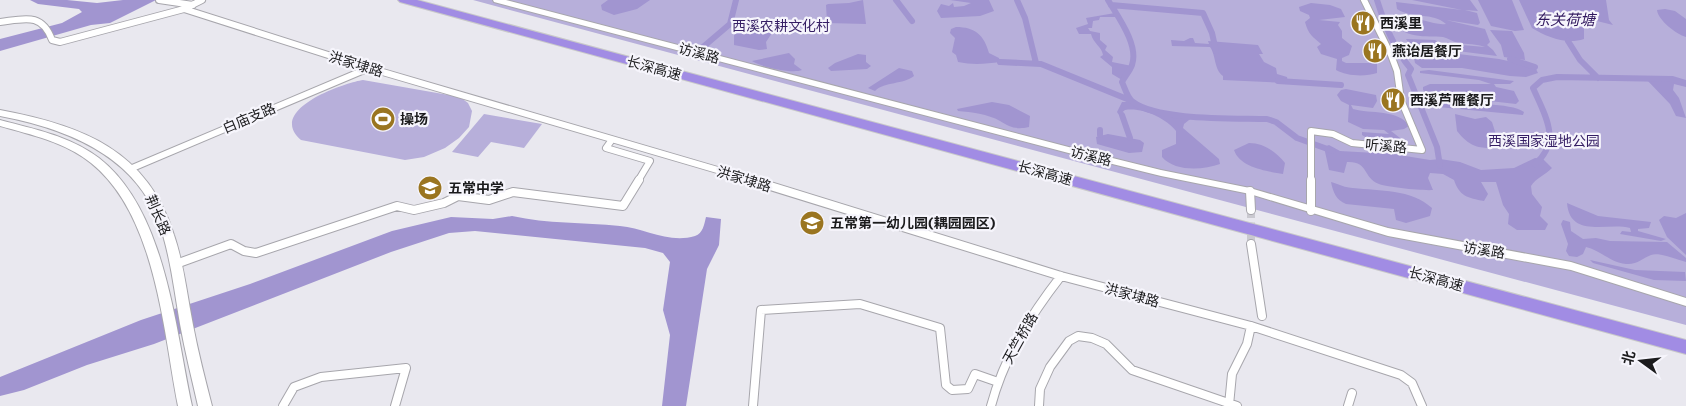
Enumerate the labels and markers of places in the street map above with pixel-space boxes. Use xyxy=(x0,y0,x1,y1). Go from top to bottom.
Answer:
restaurant icon: 西溪里 xyxy=(1350,10,1376,36)
place label: 西溪里 xyxy=(1380,14,1422,31)
restaurant icon: 燕诒居餐厅 xyxy=(1362,38,1388,64)
place label: 燕诒居餐厅 xyxy=(1392,42,1462,59)
restaurant icon: 西溪芦雁餐厅 xyxy=(1380,87,1406,113)
place label: 西溪芦雁餐厅 xyxy=(1410,91,1494,108)
sports icon: 操场 xyxy=(370,106,396,132)
place label: 操场 xyxy=(400,110,428,127)
school or university icon: 五常中学 xyxy=(417,175,443,201)
place label: 五常中学 xyxy=(448,179,504,196)
school or university icon: 五常第一幼儿园(耦园园区) xyxy=(799,210,825,236)
place label: 五常第一幼儿园(耦园园区) xyxy=(830,214,996,231)

